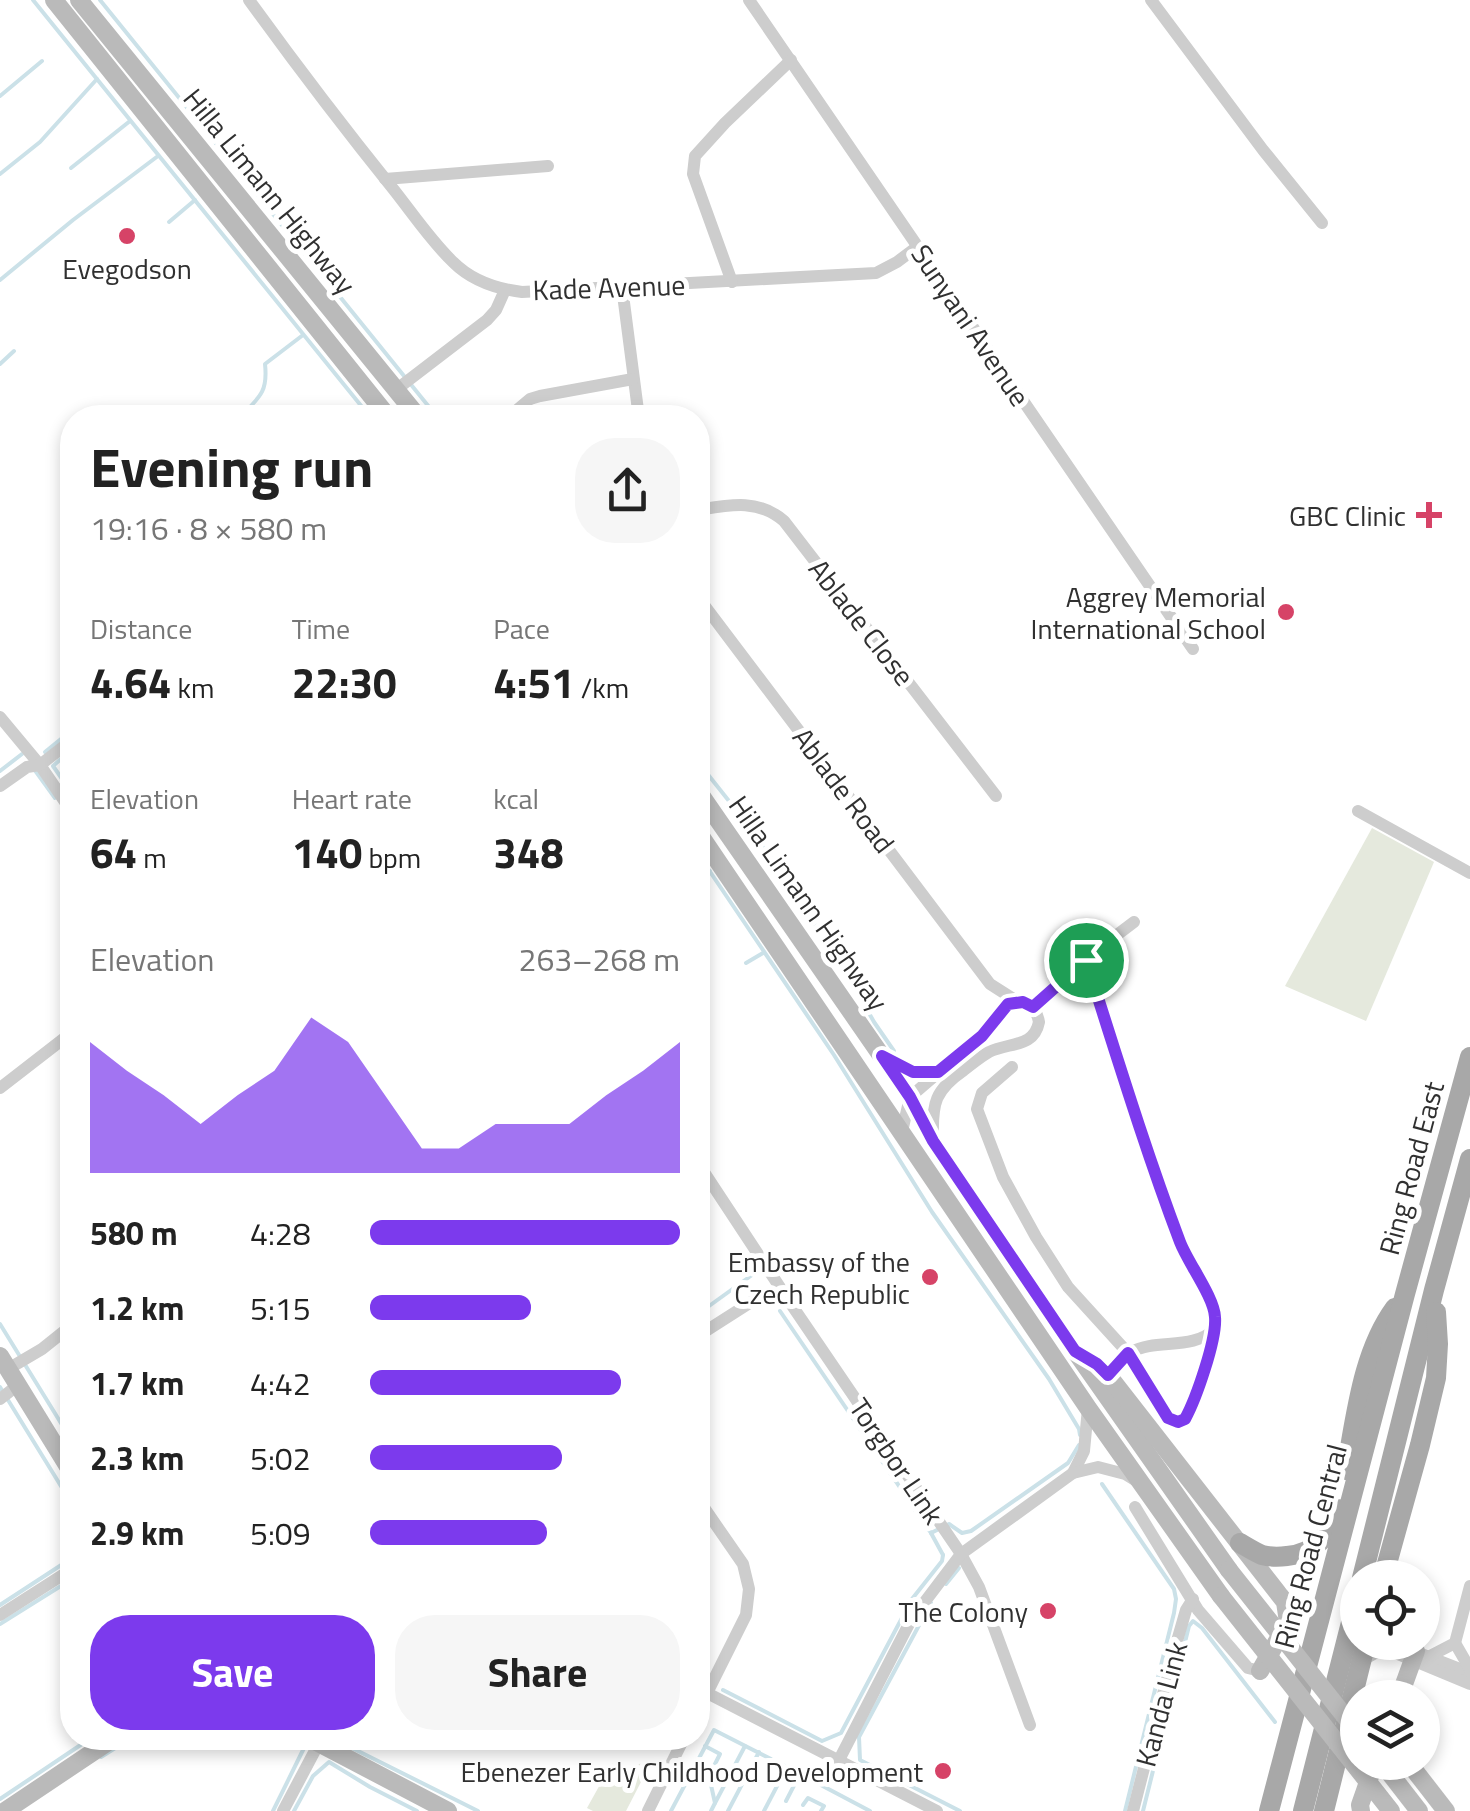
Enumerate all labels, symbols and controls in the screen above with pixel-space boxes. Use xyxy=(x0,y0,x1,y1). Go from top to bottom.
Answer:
street label: Hilla Limann Highway xyxy=(173,79,367,303)
marker: Evegodson xyxy=(116,225,138,247)
street label: Sunyani Avenue xyxy=(901,235,1041,415)
place label: Evegodson xyxy=(62,247,192,290)
street label: Kade Avenue xyxy=(532,263,686,311)
text: Evening run xyxy=(90,425,373,508)
button: share xyxy=(575,438,680,543)
place label: GBC Clinic xyxy=(1289,494,1406,537)
marker: GBC Clinic xyxy=(1416,502,1442,528)
text: 19:16 · 8 × 580 m xyxy=(90,504,327,552)
street label: Ablade Close xyxy=(799,549,925,695)
place label: Aggrey Memorial International School xyxy=(1031,575,1266,650)
marker: Aggrey Memorial International School xyxy=(1275,601,1297,623)
text: Distance xyxy=(90,607,192,650)
text: Time xyxy=(292,607,350,650)
text: Pace xyxy=(493,607,550,650)
text: 4.64 xyxy=(90,650,171,714)
text: 22:30 xyxy=(292,650,397,714)
text: 4:51 xyxy=(493,650,575,714)
text: km xyxy=(171,666,214,709)
text: /km xyxy=(575,666,629,709)
street label: Ablade Road xyxy=(782,718,906,862)
text: Elevation xyxy=(90,777,199,820)
text: Heart rate xyxy=(292,777,412,820)
text: kcal xyxy=(493,777,539,820)
street label: Hilla Limann Highway xyxy=(718,787,900,1019)
text: 64 xyxy=(90,820,137,884)
text: 140 xyxy=(292,820,362,884)
text: 348 xyxy=(493,820,564,884)
text: m xyxy=(137,836,167,879)
text: bpm xyxy=(362,836,421,879)
pin xyxy=(1044,918,1129,1003)
icon: arrive xyxy=(1059,933,1114,988)
text: Elevation xyxy=(90,935,214,983)
text: 263–268 m xyxy=(518,935,680,983)
street label: Ring Road East xyxy=(1367,1076,1455,1260)
text: 580 m xyxy=(90,1209,178,1257)
text: 4:28 xyxy=(250,1209,311,1257)
place label: Embassy of the Czech Republic xyxy=(728,1240,910,1315)
marker: Embassy of the Czech Republic xyxy=(919,1266,941,1288)
text: 1.2 km xyxy=(90,1284,184,1332)
text: 5:15 xyxy=(250,1284,311,1332)
text: 1.7 km xyxy=(90,1359,184,1407)
text: 4:42 xyxy=(250,1359,311,1407)
street label: Torgbor Link xyxy=(839,1389,955,1533)
text: 2.3 km xyxy=(90,1434,184,1482)
text: 5:02 xyxy=(250,1434,311,1482)
street label: Ring Road Central xyxy=(1262,1439,1358,1653)
text: 2.9 km xyxy=(90,1509,184,1557)
text: 5:09 xyxy=(250,1509,311,1557)
map controls xyxy=(1340,1560,1440,1780)
button: locate xyxy=(1340,1560,1440,1660)
place label: The Colony xyxy=(899,1590,1028,1633)
marker: The Colony xyxy=(1037,1600,1059,1622)
button: Save xyxy=(90,1615,375,1730)
button: Share xyxy=(395,1615,680,1730)
street label: Kanda Link xyxy=(1124,1637,1198,1771)
button: layers xyxy=(1340,1680,1440,1780)
place label: Ebenezer Early Childhood Development xyxy=(461,1750,923,1793)
marker: Ebenezer Early Childhood Development xyxy=(932,1760,954,1782)

